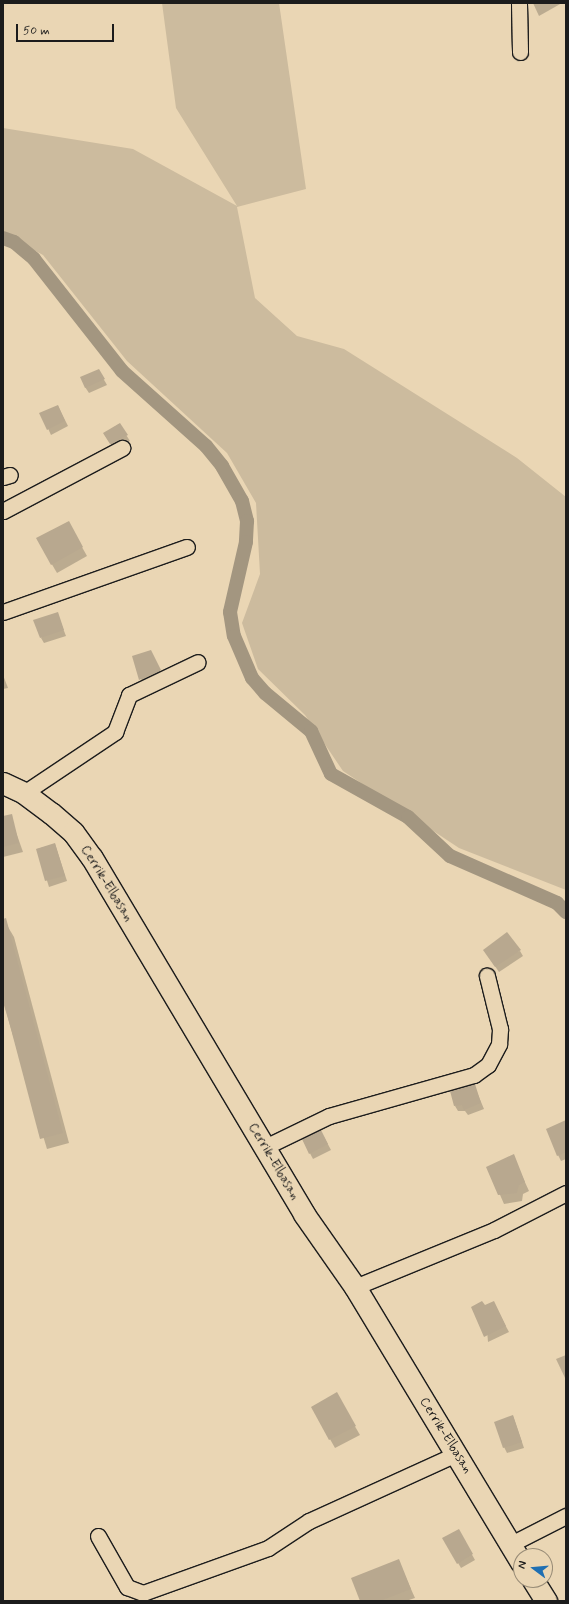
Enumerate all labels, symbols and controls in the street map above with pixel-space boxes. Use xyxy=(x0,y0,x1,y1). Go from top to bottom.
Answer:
scale bar xyxy=(18,16,116,42)
text: 50 m xyxy=(23,23,50,39)
street label: Cerrik-Elbasan xyxy=(76,843,136,925)
street label: Cerrik-Elbasan xyxy=(244,1121,302,1203)
street label: Cerrik-Elbasan xyxy=(415,1395,475,1477)
north arrow xyxy=(513,1548,553,1588)
text: N xyxy=(515,1560,530,1570)

